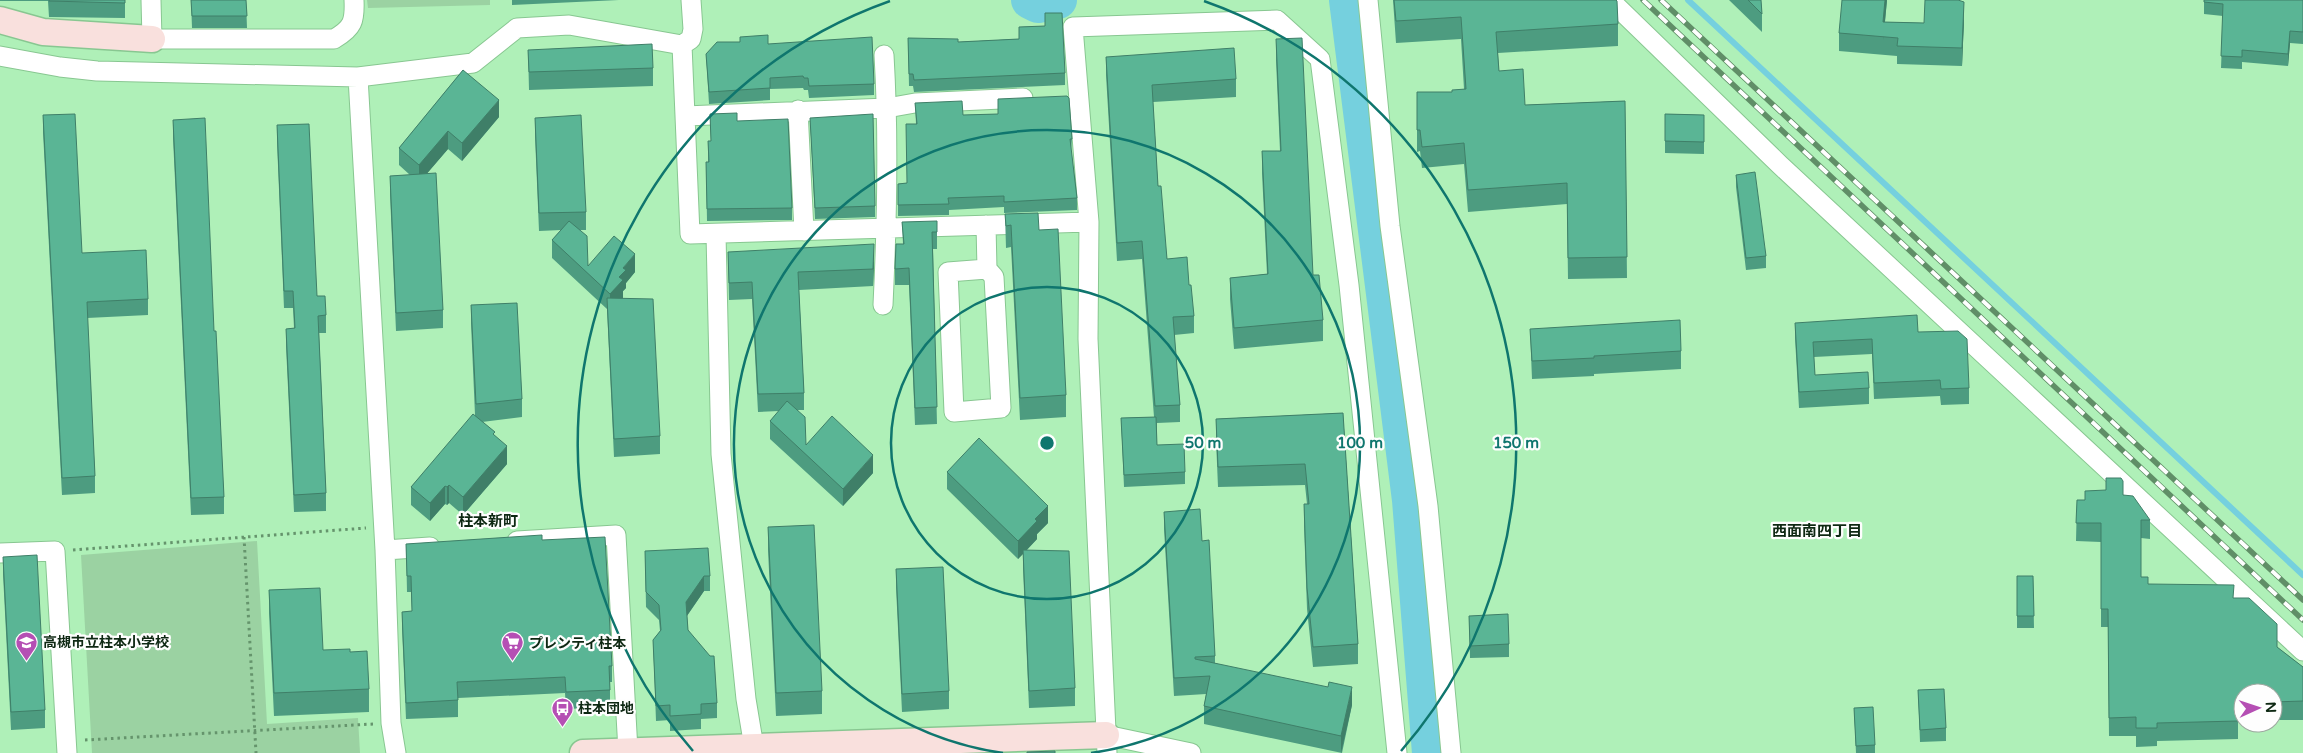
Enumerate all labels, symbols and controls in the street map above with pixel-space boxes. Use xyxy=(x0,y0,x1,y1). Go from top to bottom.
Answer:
centre of rings xyxy=(1038,434,1056,452)
text: 50 m xyxy=(1185,434,1221,452)
text: 100 m xyxy=(1337,434,1383,452)
text: 150 m xyxy=(1493,434,1539,452)
district label: 柱本新町 xyxy=(458,512,518,530)
district label: 西面南四丁目 xyxy=(1772,522,1862,540)
school or university icon: 高槻市立柱本小学校 xyxy=(15,630,39,661)
supermarket icon: プレンティ柱本 xyxy=(501,631,525,662)
place label: 高槻市立柱本小学校 xyxy=(43,634,169,651)
place label: プレンティ柱本 xyxy=(529,635,626,652)
north arrow xyxy=(2233,683,2283,733)
bus stop icon: 柱本団地 xyxy=(550,696,574,727)
place label: 柱本団地 xyxy=(578,700,634,717)
text: N xyxy=(2262,701,2279,713)

